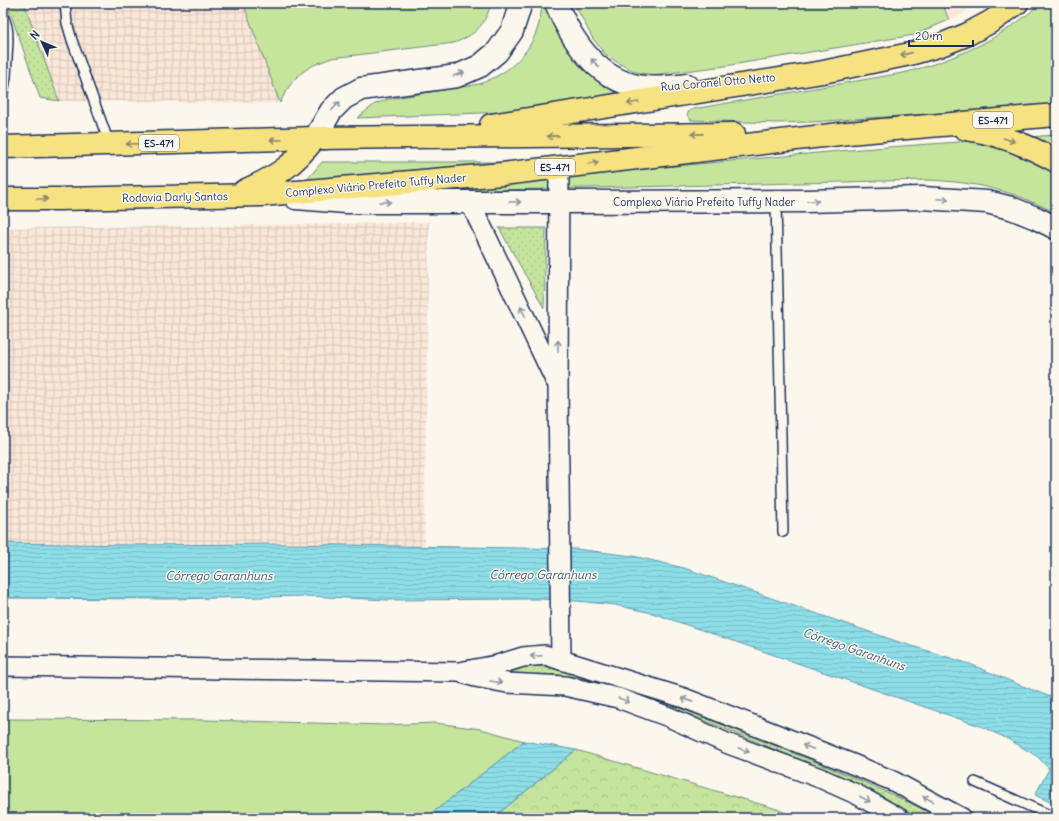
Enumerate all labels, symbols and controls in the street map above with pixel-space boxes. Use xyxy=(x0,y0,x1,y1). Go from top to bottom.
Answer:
north arrow xyxy=(22,22,62,62)
scale bar xyxy=(909,22,973,48)
text: N xyxy=(27,27,42,43)
text: 20 m xyxy=(915,28,943,43)
one-way arrow xyxy=(900,51,913,59)
one-way arrow xyxy=(591,58,600,69)
one-way arrow xyxy=(453,70,465,78)
street label: Rua Coronel Otto Netto xyxy=(660,70,776,94)
one-way arrow xyxy=(627,99,640,107)
one-way arrow xyxy=(331,101,341,111)
road number: ES-471 xyxy=(973,112,1013,128)
one-way arrow xyxy=(691,130,704,138)
one-way arrow xyxy=(547,132,560,140)
road number: ES-471 xyxy=(139,135,179,151)
one-way arrow xyxy=(270,136,283,143)
one-way arrow xyxy=(1002,137,1015,144)
one-way arrow xyxy=(126,140,139,148)
road number: ES-471 xyxy=(535,159,575,175)
one-way arrow xyxy=(586,159,599,167)
street label: Complexo Viário Prefeito Tuffy Nader xyxy=(285,170,468,200)
street label: Rodovia Darly Santos xyxy=(122,189,228,205)
one-way arrow xyxy=(35,195,48,203)
street label: Complexo Viário Prefeito Tuffy Nader xyxy=(613,195,795,209)
one-way arrow xyxy=(936,195,949,202)
one-way arrow xyxy=(806,197,819,205)
one-way arrow xyxy=(378,198,391,206)
one-way arrow xyxy=(508,198,521,206)
one-way arrow xyxy=(519,306,526,318)
one-way arrow xyxy=(554,340,562,353)
water label: Córrego Garanhuns xyxy=(489,567,598,582)
water label: Córrego Garanhuns xyxy=(165,568,274,583)
water label: Córrego Garanhuns xyxy=(801,624,909,674)
one-way arrow xyxy=(530,652,543,659)
one-way arrow xyxy=(490,678,503,686)
one-way arrow xyxy=(682,695,694,703)
one-way arrow xyxy=(618,697,631,704)
one-way arrow xyxy=(803,743,815,751)
one-way arrow xyxy=(738,746,750,754)
one-way arrow xyxy=(922,795,934,802)
one-way arrow xyxy=(859,796,871,803)

